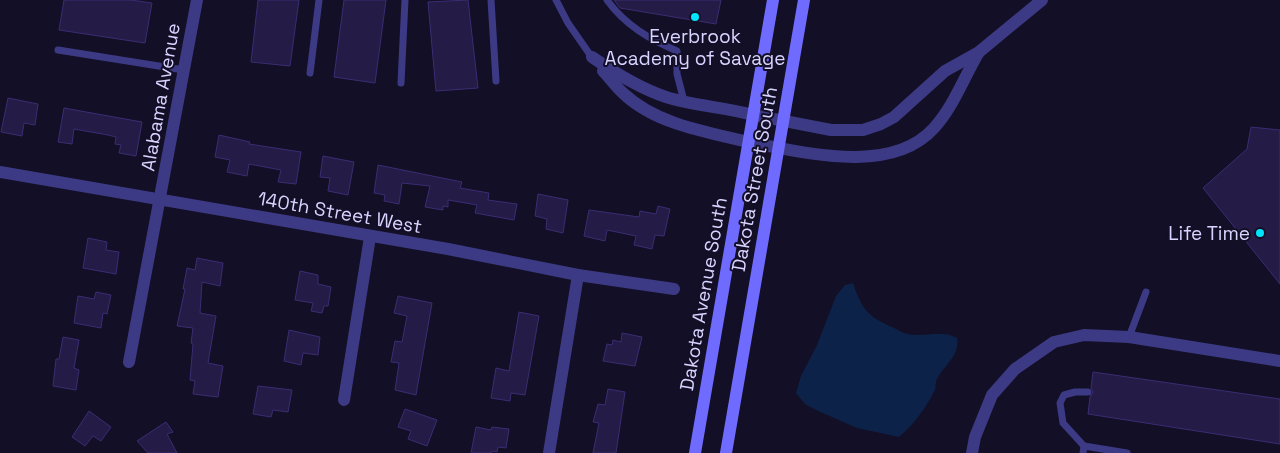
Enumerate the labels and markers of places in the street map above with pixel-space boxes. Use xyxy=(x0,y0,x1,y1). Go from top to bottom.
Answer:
marker: Everbrook Academy of Savage xyxy=(689,11,701,23)
place label: Everbrook Academy of Savage xyxy=(605,24,785,71)
place label: Life Time xyxy=(1168,221,1250,246)
marker: Life Time xyxy=(1254,227,1266,239)

